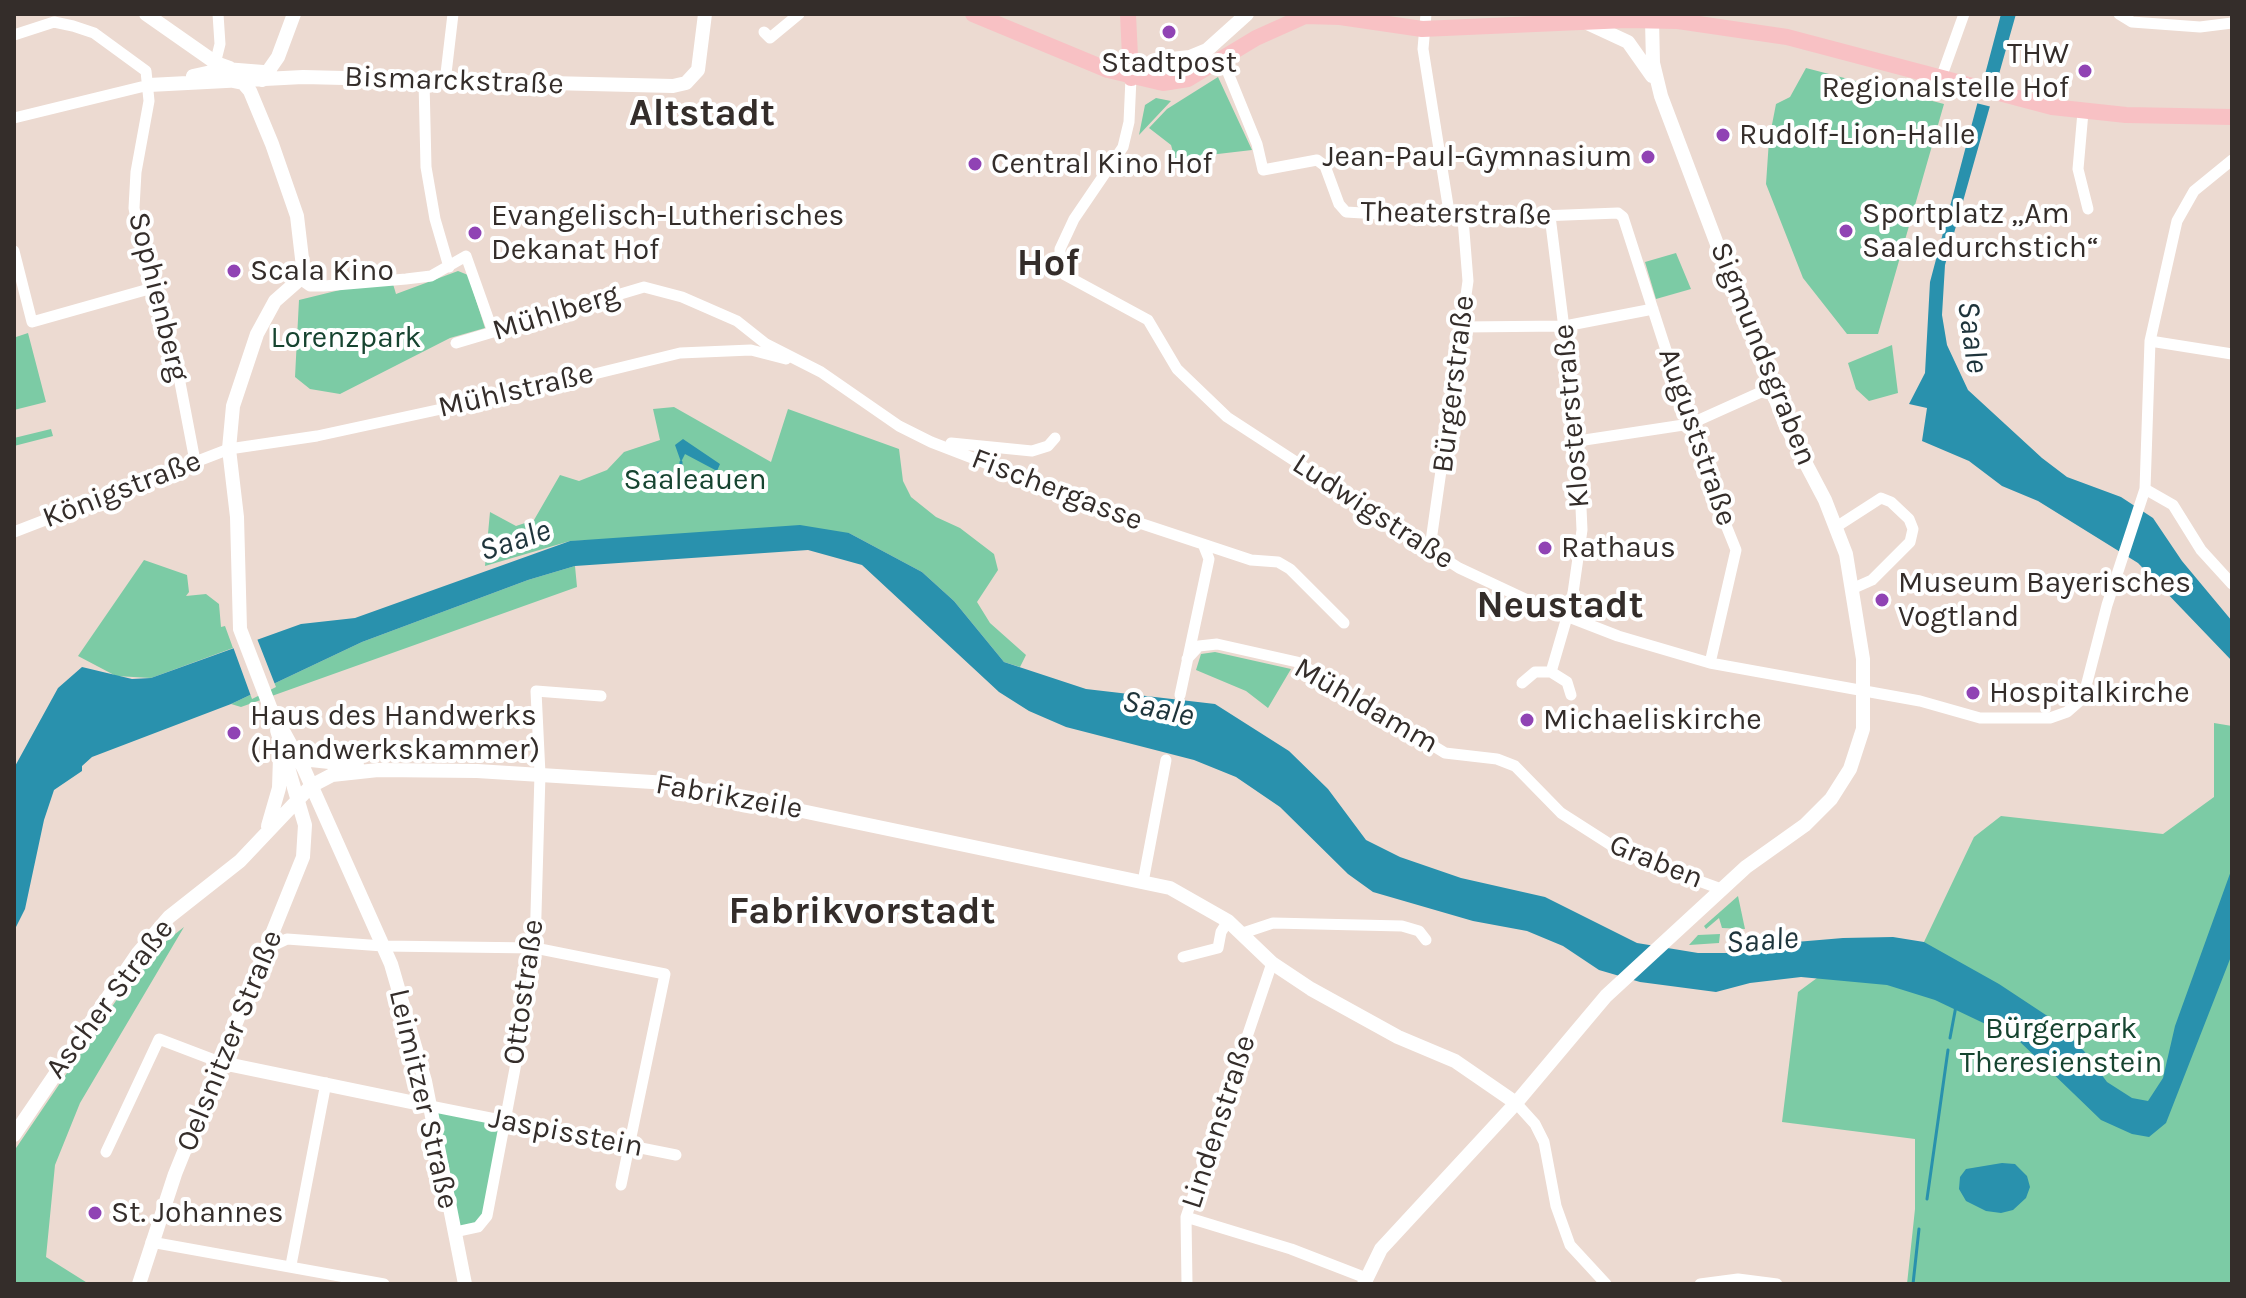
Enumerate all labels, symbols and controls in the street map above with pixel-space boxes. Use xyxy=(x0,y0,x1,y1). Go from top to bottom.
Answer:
marker: Stadtpost xyxy=(1160,23,1178,41)
place label: THW Regionalstelle Hof xyxy=(1821,36,2069,106)
place label: Stadtpost xyxy=(1101,45,1237,81)
street label: Bismarckstraße xyxy=(344,59,564,103)
marker: THW Regionalstelle Hof xyxy=(2076,62,2094,80)
district label: Altstadt xyxy=(629,91,775,137)
place label: Rudolf-Lion-Halle xyxy=(1739,117,1976,153)
marker: Rudolf-Lion-Halle xyxy=(1714,126,1732,144)
place label: Jean-Paul-Gymnasium xyxy=(1322,139,1632,175)
place label: Central Kino Hof xyxy=(991,146,1213,182)
marker: Jean-Paul-Gymnasium xyxy=(1639,148,1657,166)
marker: Central Kino Hof xyxy=(966,155,984,173)
street label: Theaterstraße xyxy=(1360,194,1552,234)
place label: Sportplatz „Am Saaledurchstich“ xyxy=(1862,196,2099,266)
place label: Evangelisch-Lutherisches Dekanat Hof xyxy=(491,198,844,268)
street label: Sophienberg xyxy=(120,209,196,385)
marker: Sportplatz „Am Saaledurchstich“ xyxy=(1837,222,1855,240)
marker: Evangelisch-Lutherisches Dekanat Hof xyxy=(466,224,484,242)
street label: Sigmundsgraben xyxy=(1702,237,1824,471)
district label: Hof xyxy=(1017,241,1079,287)
place label: Scala Kino xyxy=(250,253,394,289)
marker: Scala Kino xyxy=(225,262,243,280)
street label: Mühlberg xyxy=(488,277,624,349)
street label: Bürgerstraße xyxy=(1425,293,1483,475)
water label: Saale xyxy=(1948,298,1996,376)
park label: Lorenzpark xyxy=(271,320,421,356)
street label: Klosterstraße xyxy=(1546,323,1598,509)
street label: Auguststraße xyxy=(1650,343,1744,531)
street label: Mühlstraße xyxy=(435,356,597,426)
street label: Fischergasse xyxy=(966,441,1148,539)
street label: Königstraße xyxy=(38,443,206,537)
street label: Ludwigstraße xyxy=(1285,446,1461,578)
park label: Saaleauen xyxy=(623,462,767,498)
water label: Saale xyxy=(475,512,555,570)
place label: Rathaus xyxy=(1561,530,1676,566)
marker: Rathaus xyxy=(1536,539,1554,557)
place label: Museum Bayerisches Vogtland xyxy=(1898,565,2191,636)
district label: Neustadt xyxy=(1477,583,1643,629)
marker: Museum Bayerisches Vogtland xyxy=(1873,591,1891,609)
street label: Mühldamm xyxy=(1288,650,1444,762)
place label: Hospitalkirche xyxy=(1989,675,2190,711)
water label: Saale xyxy=(1118,682,1198,736)
marker: Hospitalkirche xyxy=(1964,684,1982,702)
place label: Haus des Handwerks (Handwerkskammer) xyxy=(250,698,540,768)
place label: Michaeliskirche xyxy=(1543,702,1762,738)
marker: Michaeliskirche xyxy=(1518,711,1536,729)
marker: Haus des Handwerks (Handwerkskammer) xyxy=(225,724,243,742)
street label: Fabrikzeile xyxy=(653,766,805,828)
street label: Graben xyxy=(1604,827,1708,897)
district label: Fabrikvorstadt xyxy=(728,889,996,935)
street label: Ascher Straße xyxy=(38,912,182,1086)
street label: Ottostraße xyxy=(496,917,552,1067)
water label: Saale xyxy=(1724,919,1800,963)
street label: Oelsnitzer Straße xyxy=(169,925,291,1157)
street label: Leimitzer Straße xyxy=(380,985,466,1213)
park label: Bürgerpark Theresienstein xyxy=(1960,1011,2162,1082)
street label: Lindenstraße xyxy=(1174,1031,1264,1213)
street label: Jaspisstein xyxy=(486,1100,646,1166)
place label: St. Johannes xyxy=(111,1195,283,1231)
marker: St. Johannes xyxy=(86,1204,104,1222)

